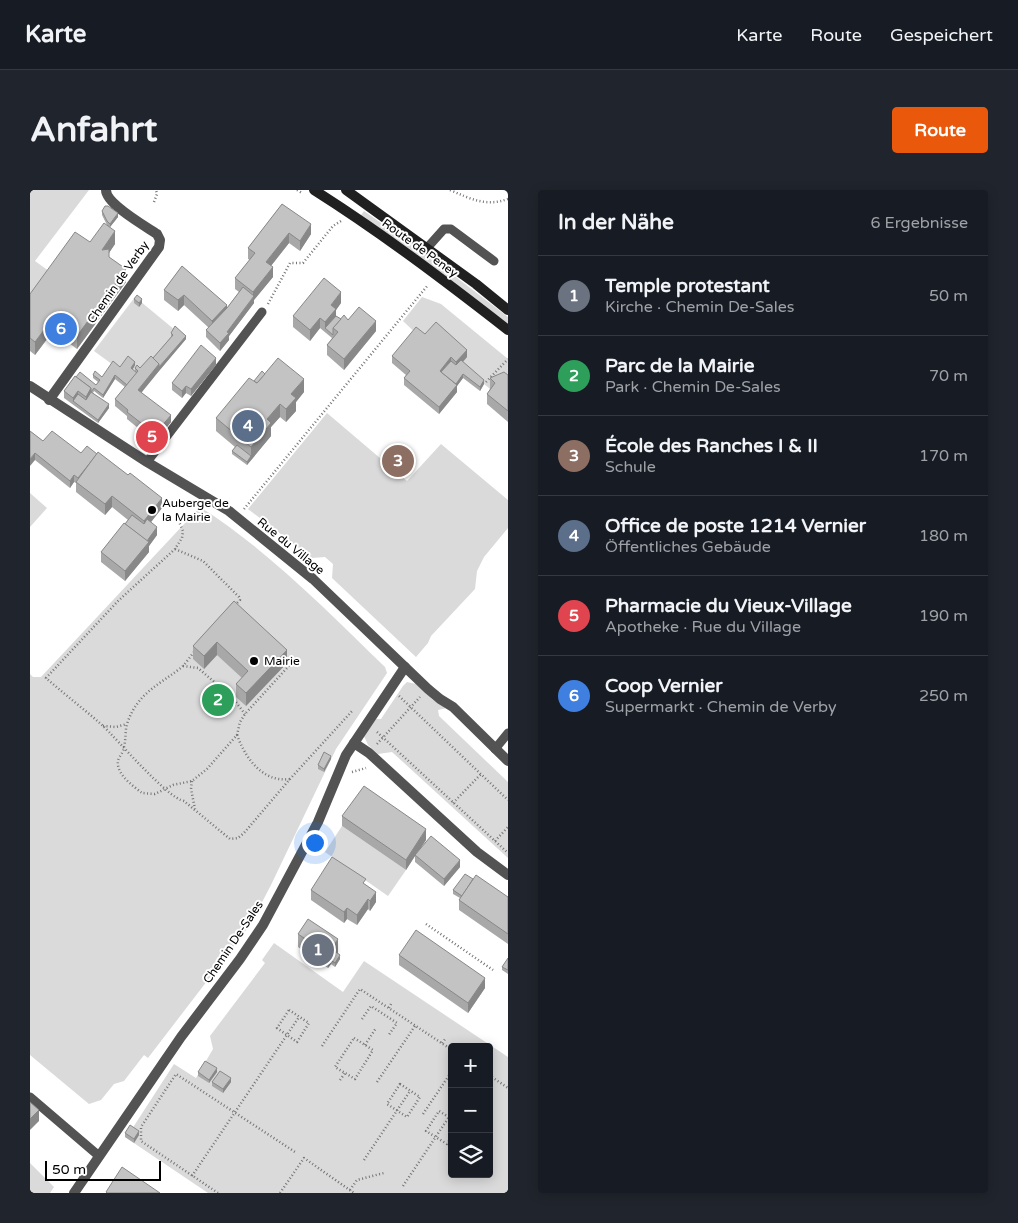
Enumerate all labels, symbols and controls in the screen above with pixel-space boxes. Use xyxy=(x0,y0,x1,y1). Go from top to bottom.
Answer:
text: Karte xyxy=(25,20,86,49)
text: Karte xyxy=(736,24,782,46)
text: Route xyxy=(810,24,862,46)
text: Gespeichert xyxy=(890,24,993,46)
button: Route xyxy=(892,107,988,153)
text: Anfahrt xyxy=(30,109,157,151)
text: In der Nähe xyxy=(558,210,674,235)
text: 6 Ergebnisse xyxy=(870,213,968,233)
street label: Route de Peney xyxy=(379,216,461,281)
street label: Chemin de Verby xyxy=(84,238,152,326)
text: Temple protestant xyxy=(605,275,770,297)
text: 1 xyxy=(569,286,579,306)
text: 50 m xyxy=(929,286,968,306)
text: Kirche · Chemin De-Sales xyxy=(605,297,794,317)
pin: 6 xyxy=(45,310,77,348)
text: Parc de la Mairie xyxy=(605,355,755,377)
text: 2 xyxy=(569,366,579,386)
text: 70 m xyxy=(929,366,968,386)
text: Park · Chemin De-Sales xyxy=(605,377,781,397)
pin: 4 xyxy=(232,407,264,445)
pin: 5 xyxy=(136,418,168,456)
text: École des Ranches I & II xyxy=(605,435,818,457)
pin: 3 xyxy=(382,442,414,480)
text: 3 xyxy=(569,446,579,466)
text: 170 m xyxy=(919,446,968,466)
text: Schule xyxy=(605,457,656,477)
place label: Auberge de la Mairie xyxy=(162,496,229,524)
marker: Auberge de la Mairie xyxy=(146,504,158,516)
street label: Rue du Village xyxy=(255,515,327,577)
text: Office de poste 1214 Vernier xyxy=(605,515,866,537)
text: 4 xyxy=(569,526,579,546)
text: 180 m xyxy=(919,526,968,546)
text: Öffentliches Gebäude xyxy=(605,537,771,557)
text: Pharmacie du Vieux-Village xyxy=(605,595,852,617)
text: 5 xyxy=(569,606,579,626)
text: 190 m xyxy=(919,606,968,626)
text: Apotheke · Rue du Village xyxy=(605,617,801,637)
place label: Mairie xyxy=(264,654,300,668)
marker: Mairie xyxy=(248,655,260,667)
text: Coop Vernier xyxy=(605,675,722,697)
pin: 2 xyxy=(202,681,234,719)
text: 6 xyxy=(569,686,579,706)
text: 250 m xyxy=(919,686,968,706)
text: Supermarkt · Chemin de Verby xyxy=(605,697,837,717)
your location xyxy=(302,830,328,856)
street label: Chemin De-Sales xyxy=(200,898,266,986)
pin: 1 xyxy=(302,931,334,969)
map controls xyxy=(448,1043,493,1178)
button: + xyxy=(448,1043,493,1088)
button: − xyxy=(448,1088,493,1133)
button: layers xyxy=(448,1133,493,1178)
scale bar xyxy=(45,1158,161,1181)
text: 50 m xyxy=(52,1161,86,1178)

